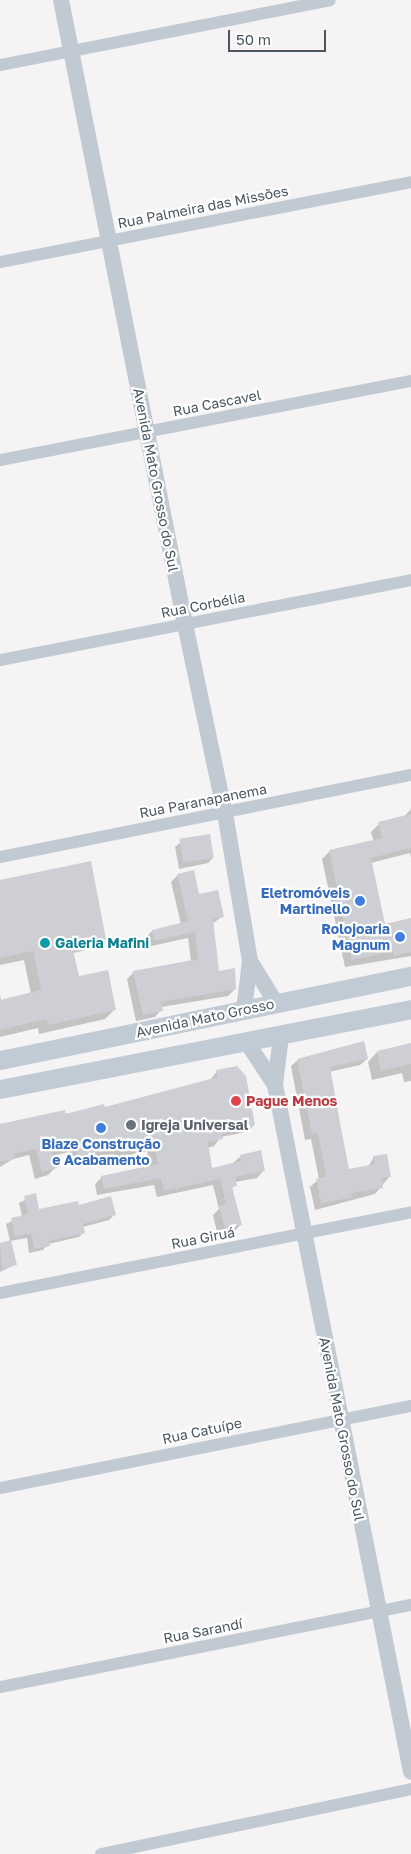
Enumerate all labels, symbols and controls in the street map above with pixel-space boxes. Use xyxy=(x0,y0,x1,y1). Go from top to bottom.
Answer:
scale bar xyxy=(231,20,328,52)
text: 50 m xyxy=(236,30,271,48)
street label: Rua Palmeira das Missões xyxy=(116,182,290,232)
street label: Rua Cascavel xyxy=(172,386,262,420)
street label: Avenida Mato Grosso do Sul xyxy=(130,387,182,573)
street label: Rua Corbélia xyxy=(159,589,247,621)
street label: Rua Paranapanema xyxy=(138,780,268,822)
place label: Eletromóveis Martinello xyxy=(261,885,350,918)
marker: Eletromóveis Martinello xyxy=(354,895,366,907)
place label: Rolojoaria Magnum xyxy=(321,921,390,954)
marker: Rolojoaria Magnum xyxy=(394,931,406,943)
place label: Galeria Mafini xyxy=(55,935,149,951)
marker: Galeria Mafini xyxy=(39,937,51,949)
street label: Avenida Mato Grosso xyxy=(134,995,276,1041)
place label: Pague Menos xyxy=(246,1093,337,1109)
marker: Pague Menos xyxy=(230,1095,242,1107)
place label: Igreja Universal xyxy=(141,1117,248,1133)
marker: Igreja Universal xyxy=(125,1119,137,1131)
marker: Biaze Construção e Acabamento xyxy=(95,1122,107,1134)
place label: Biaze Construção e Acabamento xyxy=(41,1136,161,1168)
street label: Rua Giruá xyxy=(170,1224,236,1252)
street label: Avenida Mato Grosso do Sul xyxy=(316,1336,368,1522)
street label: Rua Catuípe xyxy=(161,1414,243,1448)
street label: Rua Sarandí xyxy=(162,1615,244,1647)

